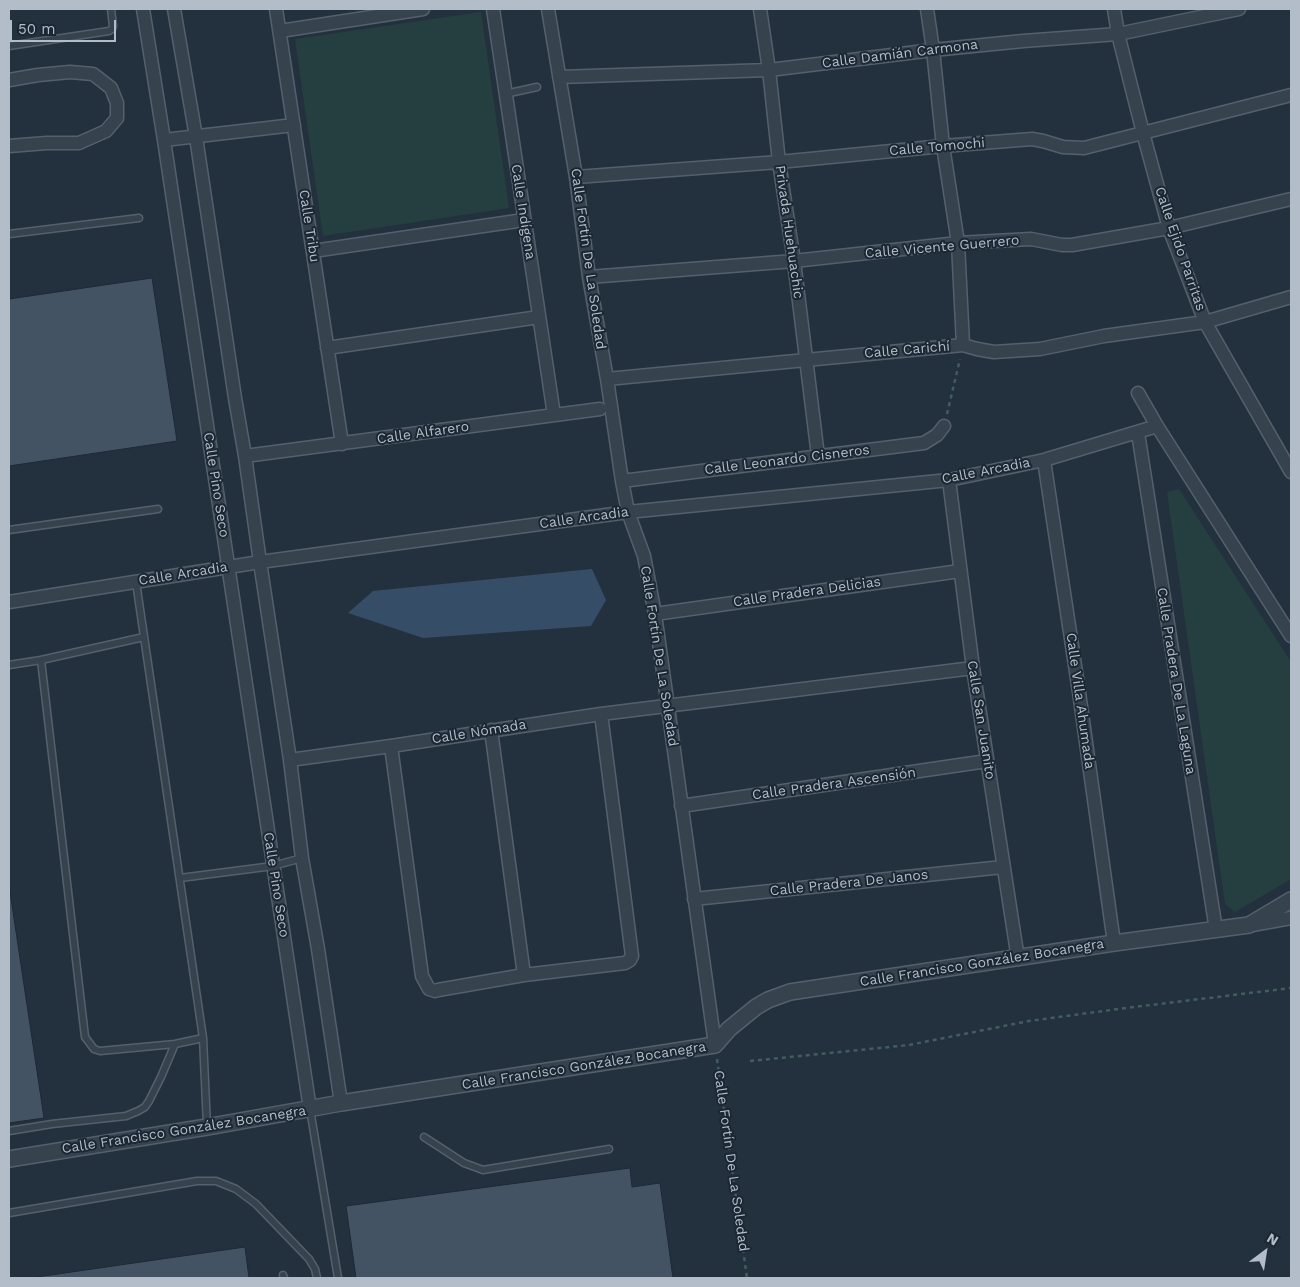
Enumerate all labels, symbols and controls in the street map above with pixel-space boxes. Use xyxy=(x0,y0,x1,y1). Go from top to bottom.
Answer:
scale bar xyxy=(12,10,119,42)
text: 50 m xyxy=(18,20,55,38)
street label: Calle Damián Carmona xyxy=(821,36,979,72)
street label: Calle Tomochi xyxy=(888,134,986,160)
street label: Calle Indígena xyxy=(507,163,539,261)
street label: Privada Huehuachic xyxy=(771,164,807,300)
street label: Calle Fortín De La Soledad xyxy=(567,167,609,351)
street label: Calle Ejido Parritas xyxy=(1151,185,1209,313)
street label: Calle Tribu xyxy=(295,188,323,264)
street label: Calle Vicente Guerrero xyxy=(864,232,1020,262)
street label: Calle Carichí xyxy=(863,338,951,362)
street label: Calle Alfarero xyxy=(376,418,470,448)
street label: Calle Pino Seco xyxy=(199,431,233,539)
street label: Calle Leonardo Cisneros xyxy=(703,442,871,478)
street label: Calle Arcadia xyxy=(940,454,1032,488)
street label: Calle Arcadia xyxy=(538,503,630,533)
street label: Calle Arcadia xyxy=(137,559,229,589)
street label: Calle Fortín De La Soledad xyxy=(636,564,682,748)
street label: Calle Pradera Delicias xyxy=(732,573,882,611)
street label: Calle Pradera De La Laguna xyxy=(1153,586,1199,776)
street label: Calle Villa Ahumada xyxy=(1062,632,1098,770)
street label: Calle San Juanito xyxy=(963,659,999,781)
street label: Calle Nómada xyxy=(431,716,527,748)
street label: Calle Pradera Ascensión xyxy=(751,764,917,804)
street label: Calle Pino Seco xyxy=(259,831,293,939)
street label: Calle Pradera De Janos xyxy=(769,866,929,900)
street label: Calle Francisco González Bocanegra xyxy=(859,935,1105,991)
street label: Calle Francisco González Bocanegra xyxy=(461,1038,707,1094)
street label: Calle Fortín De La Soledad xyxy=(710,1069,752,1253)
street label: Calle Francisco González Bocanegra xyxy=(61,1102,307,1158)
north arrow xyxy=(1240,1227,1290,1277)
text: N xyxy=(1264,1230,1281,1249)

